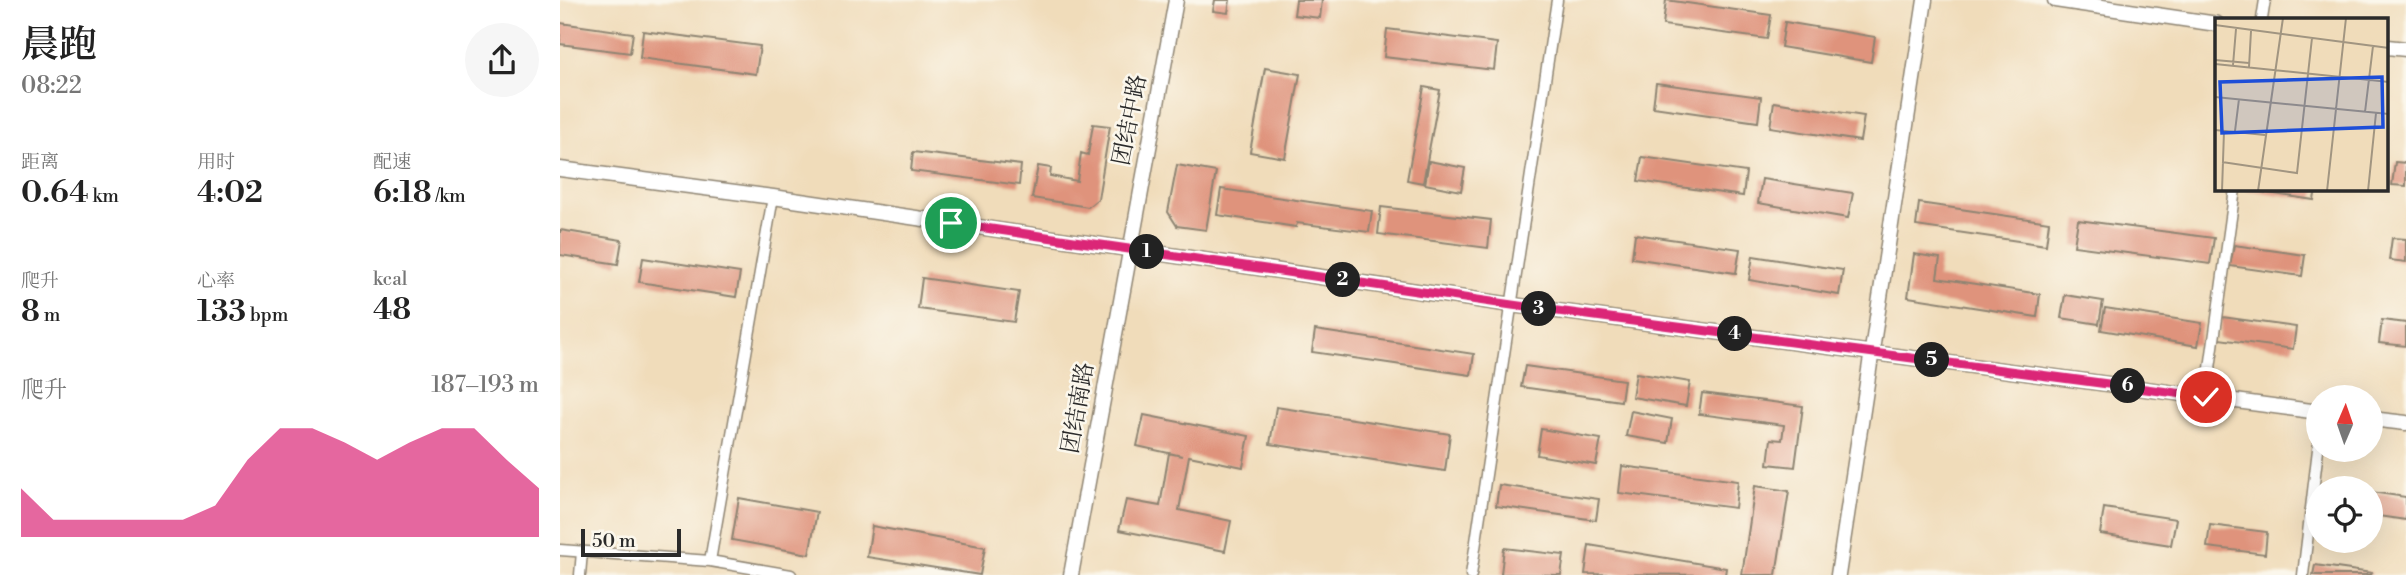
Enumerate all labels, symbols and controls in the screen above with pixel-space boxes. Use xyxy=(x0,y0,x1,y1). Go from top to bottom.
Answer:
inset map xyxy=(2215,18,2388,191)
text: 晨跑 xyxy=(21,22,97,69)
button: share xyxy=(465,23,539,97)
text: 08:22 xyxy=(21,72,82,100)
street label: 团结中路 xyxy=(1107,72,1153,168)
text: 距离 xyxy=(21,150,59,174)
text: 用时 xyxy=(197,150,235,174)
text: 配速 xyxy=(373,150,411,174)
text: 0.64 xyxy=(21,174,89,212)
text: 4:02 xyxy=(197,174,263,212)
text: 6:18 xyxy=(373,174,432,212)
text: km xyxy=(89,184,119,208)
text: /km xyxy=(432,184,466,208)
pin xyxy=(921,193,981,253)
icon: arrive xyxy=(932,204,970,242)
pin: 1 xyxy=(1130,234,1164,270)
text: 1 xyxy=(1142,239,1151,263)
pin: 2 xyxy=(1326,262,1360,298)
text: kcal xyxy=(373,267,407,291)
text: 2 xyxy=(1337,267,1348,291)
text: 爬升 xyxy=(21,269,59,293)
text: 心率 xyxy=(197,269,235,293)
text: 48 xyxy=(373,291,411,329)
pin: 3 xyxy=(1522,292,1556,326)
text: 8 xyxy=(21,293,40,331)
text: 133 xyxy=(197,293,246,331)
text: 3 xyxy=(1533,296,1544,320)
text: m xyxy=(40,303,60,327)
text: bpm xyxy=(246,303,288,327)
pin: 4 xyxy=(1718,316,1752,352)
text: 4 xyxy=(1728,321,1741,345)
pin: 5 xyxy=(1914,342,1950,378)
text: 5 xyxy=(1926,347,1937,371)
street label: 团结南路 xyxy=(1056,360,1100,456)
pin xyxy=(2176,367,2236,427)
pin: 6 xyxy=(2110,368,2146,404)
text: 187–193 m xyxy=(431,371,539,399)
text: 6 xyxy=(2122,373,2133,397)
text: 爬升 xyxy=(21,376,67,404)
icon: check xyxy=(2187,378,2225,416)
north arrow xyxy=(2306,385,2384,462)
map controls xyxy=(2306,385,2383,553)
button: locate xyxy=(2306,476,2383,553)
scale bar xyxy=(581,526,681,558)
text: 50 m xyxy=(592,529,636,553)

